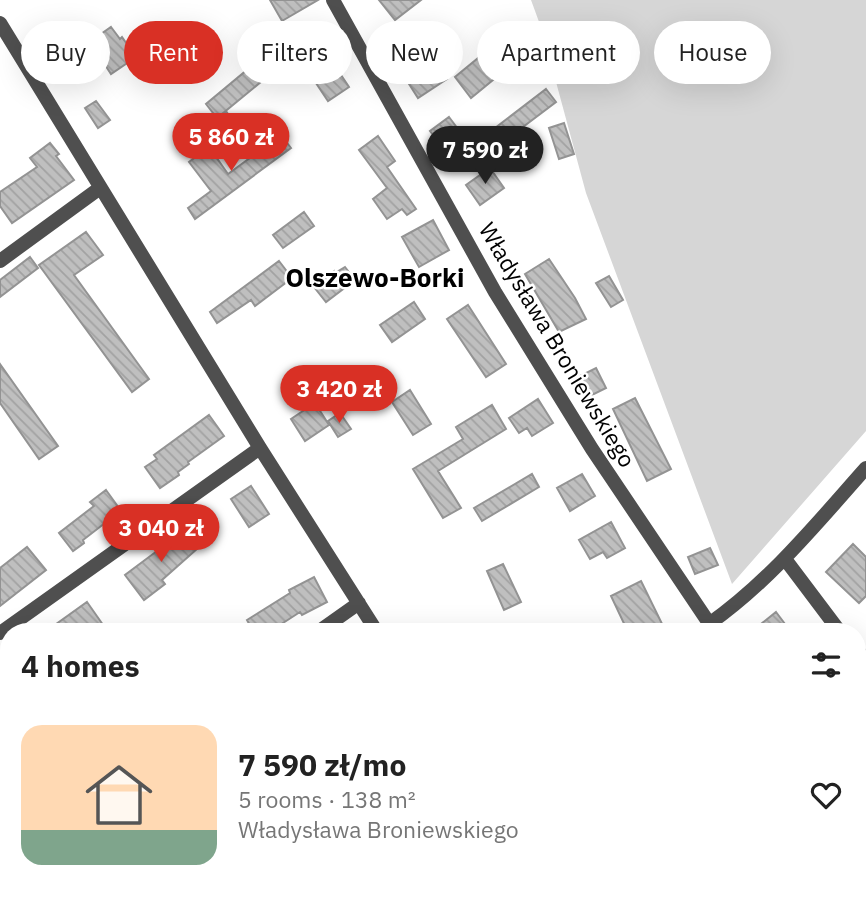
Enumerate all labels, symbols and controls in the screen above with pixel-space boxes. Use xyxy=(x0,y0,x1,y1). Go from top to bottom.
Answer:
chip: Buy xyxy=(21,21,110,84)
chip: Rent xyxy=(124,21,223,84)
chip: Filters xyxy=(237,21,352,84)
chip: New xyxy=(366,21,463,84)
chip: Apartment xyxy=(477,21,640,84)
chip: House xyxy=(654,21,771,84)
pin: 5 860 zł xyxy=(159,114,303,173)
text: 5 860 zł xyxy=(188,121,274,151)
pin: 7 590 zł xyxy=(413,127,557,186)
text: 7 590 zł xyxy=(442,134,528,164)
street label: Władysława Broniewskiego xyxy=(473,216,643,472)
district label: Olszewo-Borki xyxy=(286,260,464,294)
pin: 3 420 zł xyxy=(267,366,411,425)
text: 3 420 zł xyxy=(296,373,382,403)
pin: 3 040 zł xyxy=(89,504,233,564)
text: 3 040 zł xyxy=(118,512,204,542)
text: 4 homes xyxy=(21,646,140,685)
icon: filters xyxy=(807,646,845,684)
text: 7 590 zł/mo xyxy=(238,745,406,784)
icon: home xyxy=(77,753,161,837)
icon: heart xyxy=(807,776,845,814)
text: 5 rooms · 138 m² xyxy=(238,784,416,814)
text: Władysława Broniewskiego xyxy=(238,814,519,844)

